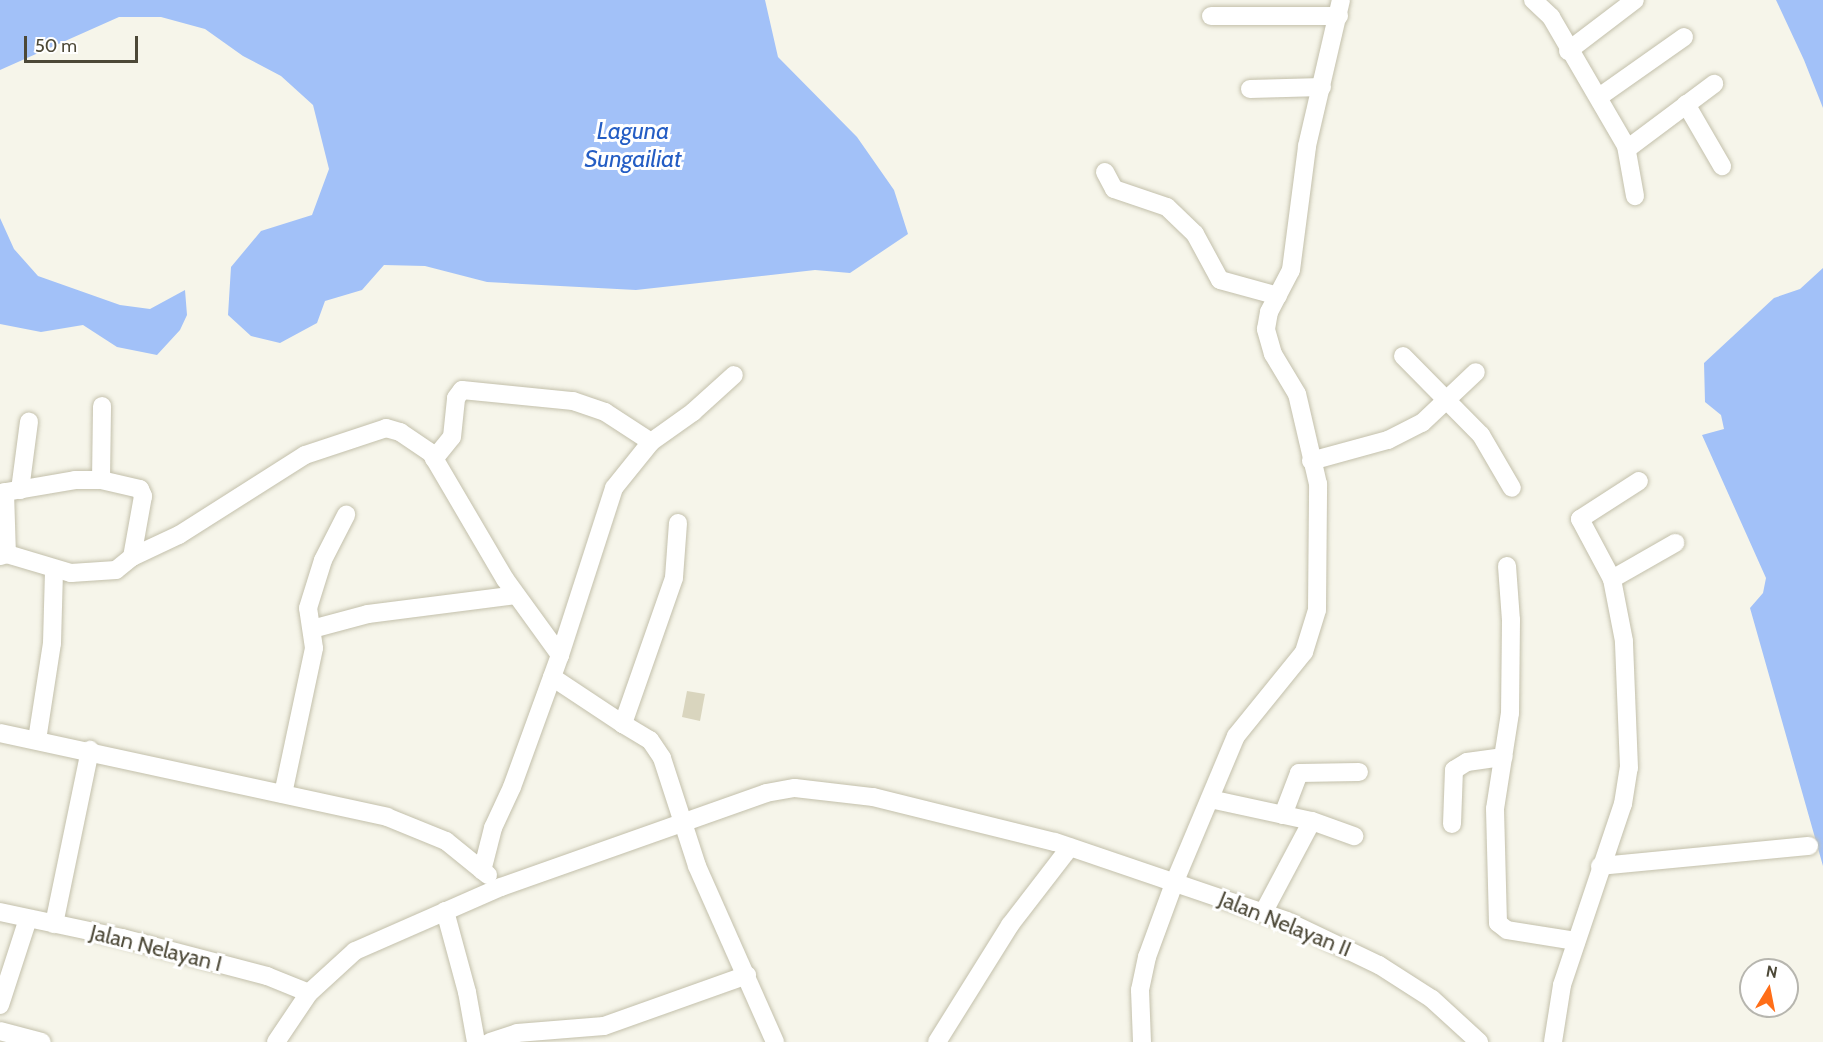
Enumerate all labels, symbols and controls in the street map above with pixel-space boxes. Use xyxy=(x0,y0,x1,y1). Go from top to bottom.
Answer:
scale bar xyxy=(27,24,141,62)
text: 50 m xyxy=(35,35,77,57)
water label: Laguna Sungailiat xyxy=(585,117,681,173)
street label: Jalan Nelayan II xyxy=(1215,885,1355,963)
street label: Jalan Nelayan I xyxy=(87,919,225,977)
north arrow xyxy=(1739,958,1799,1018)
text: N xyxy=(1765,961,1779,982)

